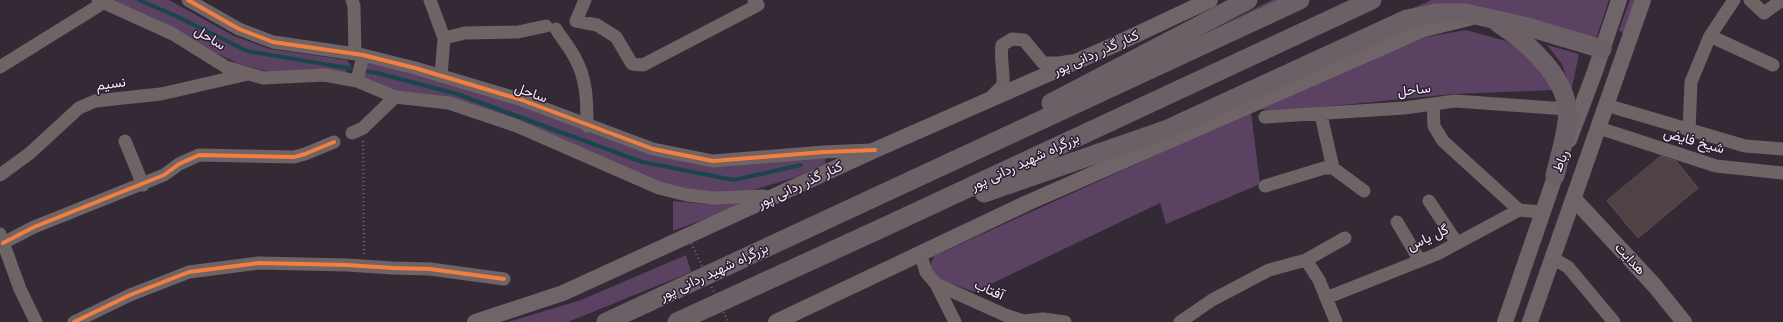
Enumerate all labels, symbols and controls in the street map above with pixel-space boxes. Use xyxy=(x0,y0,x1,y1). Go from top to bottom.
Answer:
street label: ساحل xyxy=(191,22,229,54)
street label: کنار گذر ردانی پور xyxy=(1050,27,1142,79)
street label: نسیم xyxy=(95,74,127,94)
street label: ساحل xyxy=(512,79,550,107)
street label: ساحل xyxy=(1396,80,1432,100)
street label: شیخ فایض xyxy=(1662,124,1726,158)
street label: بزرگراه شهید ردانی پور xyxy=(968,129,1082,195)
street label: رباط xyxy=(1549,147,1573,175)
street label: کنار گذر ردانی پور xyxy=(755,158,845,212)
street label: گل یاس xyxy=(1405,221,1451,255)
street label: بزرگراه شهید ردانی پور xyxy=(657,239,771,305)
street label: هدایت xyxy=(1611,239,1649,279)
street label: آفتاب xyxy=(971,276,1007,304)

